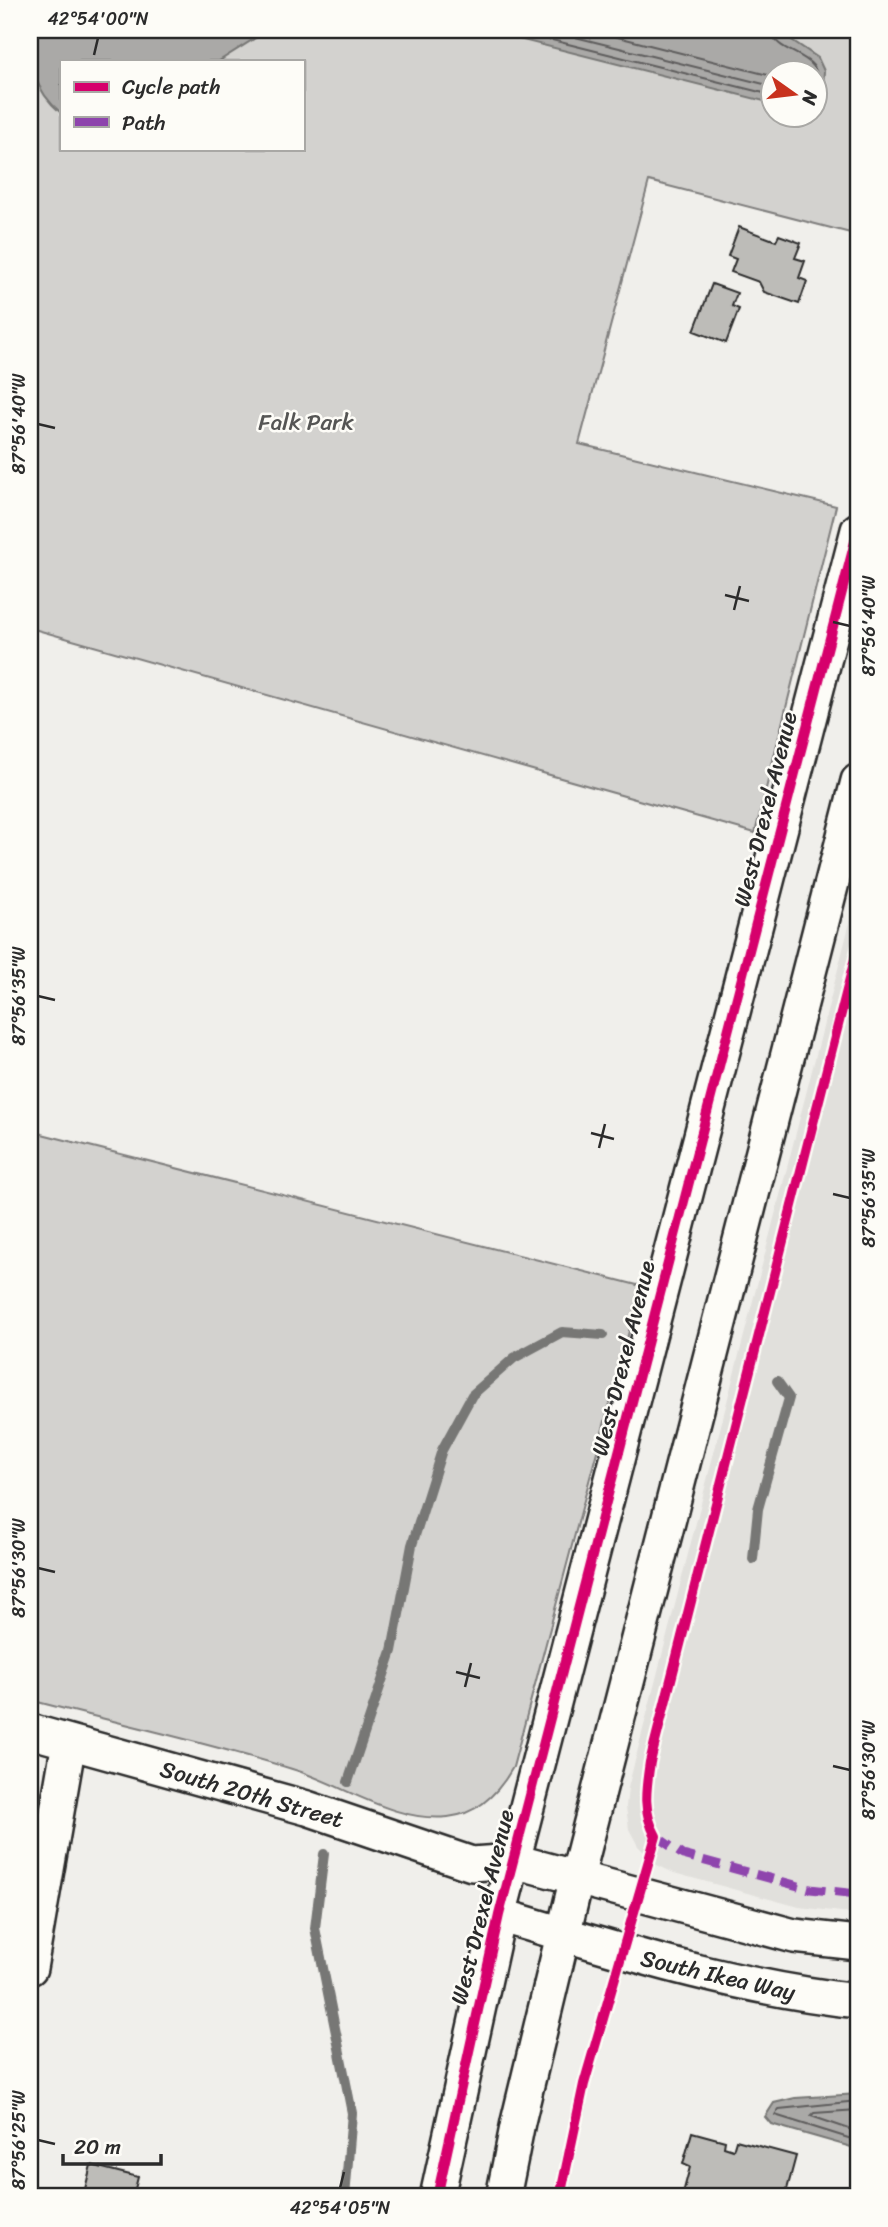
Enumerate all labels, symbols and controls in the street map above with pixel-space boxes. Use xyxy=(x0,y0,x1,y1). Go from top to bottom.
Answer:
text: 42°54'00"N xyxy=(48,3,149,35)
legend xyxy=(60,60,304,150)
north arrow xyxy=(758,60,828,130)
text: Cycle path xyxy=(122,68,221,106)
text: N xyxy=(792,87,828,109)
text: Path xyxy=(122,104,165,142)
text: 87°56'40"W xyxy=(3,373,35,474)
park label: Falk Park xyxy=(258,402,355,443)
text: 87°56'40"W xyxy=(853,575,885,676)
street label: West Drexel Avenue xyxy=(721,707,810,911)
text: 87°56'35"W xyxy=(3,945,35,1045)
text: 87°56'35"W xyxy=(853,1147,885,1247)
street label: West Drexel Avenue xyxy=(579,1256,668,1460)
text: 87°56'30"W xyxy=(3,1517,35,1618)
text: 87°56'30"W xyxy=(853,1719,885,1820)
street label: South 20th Street xyxy=(155,1749,348,1840)
street label: West Drexel Avenue xyxy=(438,1805,527,2009)
street label: South Ikea Way xyxy=(636,1938,799,2013)
text: 87°56'25"W xyxy=(3,2089,35,2190)
scale bar xyxy=(63,2122,161,2166)
text: 20 m xyxy=(74,2128,121,2166)
text: 42°54'05"N xyxy=(290,2192,391,2224)

